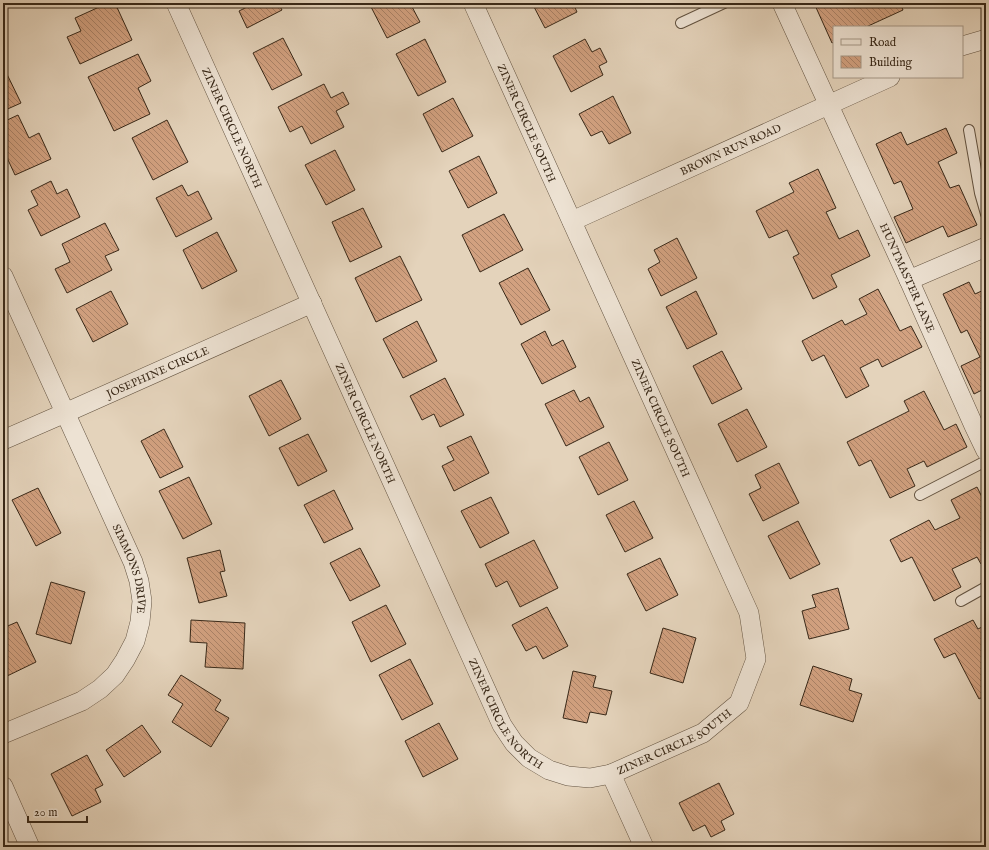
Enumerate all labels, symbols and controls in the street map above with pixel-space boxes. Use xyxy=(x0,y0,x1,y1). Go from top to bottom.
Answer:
legend xyxy=(833,26,963,78)
text: Road xyxy=(869,35,897,50)
text: Building xyxy=(869,55,913,70)
street label: ZINER CIRCLE SOUTH xyxy=(494,62,559,185)
street label: ZINER CIRCLE NORTH xyxy=(198,66,265,191)
street label: BROWN RUN ROAD xyxy=(678,121,784,179)
street label: HUNTMASTER LANE xyxy=(876,221,938,335)
street label: JOSEPHINE CIRCLE xyxy=(103,344,212,402)
street label: ZINER CIRCLE SOUTH xyxy=(628,357,693,480)
street label: ZINER CIRCLE NORTH xyxy=(331,361,398,487)
street label: SIMMONS DRIVE xyxy=(109,522,148,615)
street label: ZINER CIRCLE NORTH xyxy=(465,656,546,773)
street label: ZINER CIRCLE SOUTH xyxy=(615,706,735,778)
scale bar xyxy=(28,798,87,824)
text: 20 m xyxy=(34,805,57,820)

